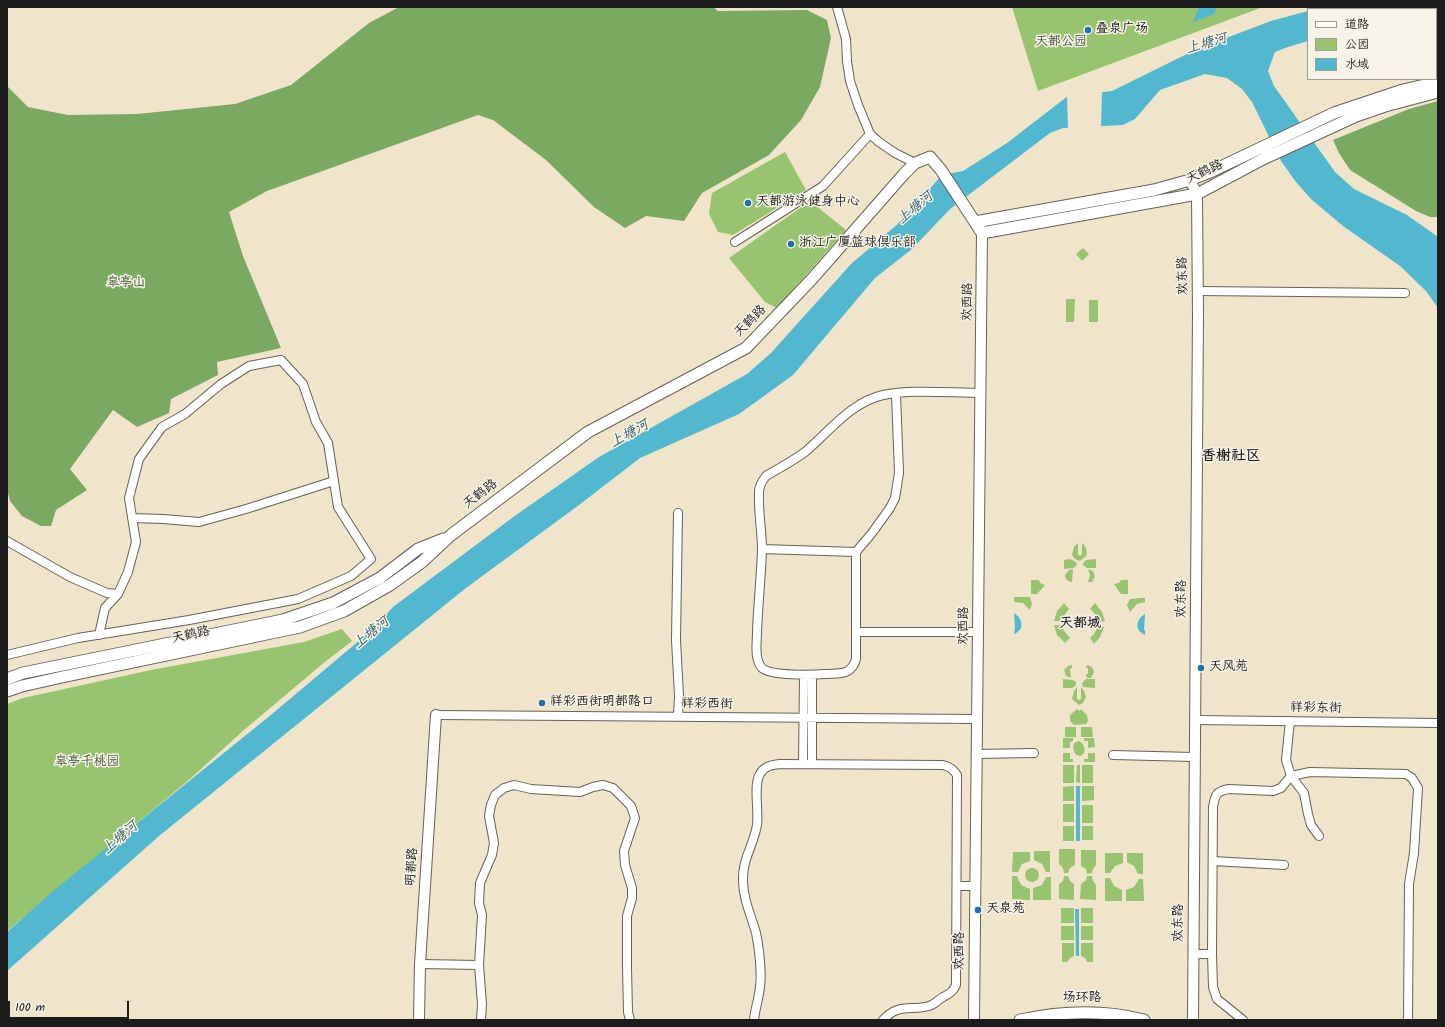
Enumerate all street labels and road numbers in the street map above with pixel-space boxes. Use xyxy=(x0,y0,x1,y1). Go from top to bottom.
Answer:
street label: 天鹤路 xyxy=(1184,158,1226,188)
street label: 欢东路 xyxy=(1176,256,1192,296)
street label: 欢西路 xyxy=(961,282,977,322)
street label: 天鹤路 xyxy=(732,303,770,341)
street label: 天鹤路 xyxy=(461,477,501,513)
street label: 欢东路 xyxy=(1175,580,1191,618)
street label: 欢西路 xyxy=(957,606,973,646)
street label: 天鹤路 xyxy=(170,624,212,648)
street label: 祥彩西街 xyxy=(681,697,733,713)
street label: 祥彩东街 xyxy=(1290,701,1342,717)
street label: 明都路 xyxy=(404,847,422,887)
street label: 欢东路 xyxy=(1172,904,1188,942)
street label: 欢西路 xyxy=(953,932,969,970)
street label: 场环路 xyxy=(1063,991,1101,1007)

